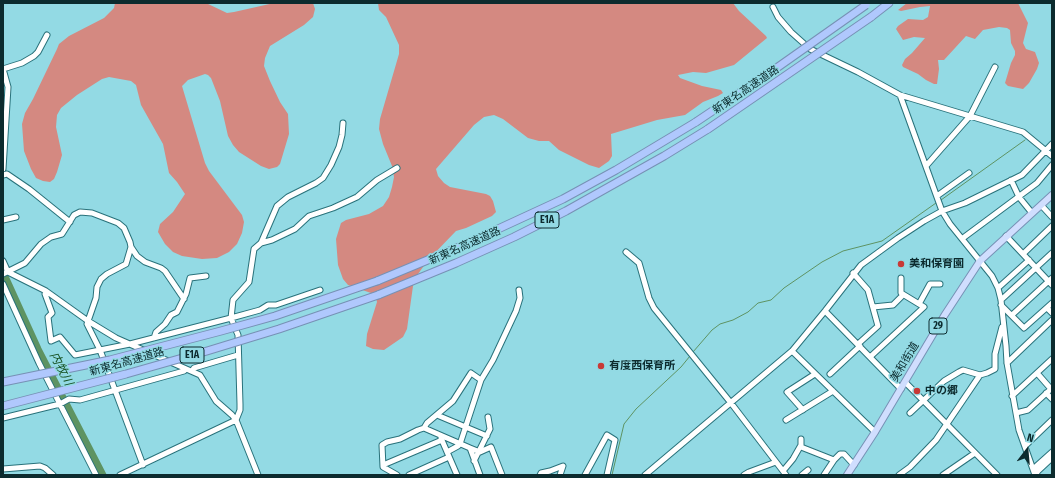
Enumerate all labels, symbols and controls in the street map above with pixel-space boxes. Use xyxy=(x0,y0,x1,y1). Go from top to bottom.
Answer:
street label: 新東名高速道路 xyxy=(710,63,782,117)
road number: E1A xyxy=(535,212,559,228)
street label: 新東名高速道路 xyxy=(427,224,503,268)
place label: 美和保育園 xyxy=(909,257,964,271)
marker: 美和保育園 xyxy=(896,259,906,269)
road number: 29 xyxy=(929,318,947,334)
street label: 美和街道 xyxy=(888,340,922,384)
street label: 新東名高速道路 xyxy=(88,345,166,379)
road number: E1A xyxy=(180,347,204,363)
water label: 内牧川 xyxy=(46,350,76,388)
place label: 有度西保育所 xyxy=(609,359,675,373)
marker: 有度西保育所 xyxy=(596,361,606,371)
place label: 中の郷 xyxy=(925,384,958,398)
marker: 中の郷 xyxy=(912,386,922,396)
north arrow xyxy=(1007,430,1047,470)
text: N xyxy=(1025,431,1035,445)

